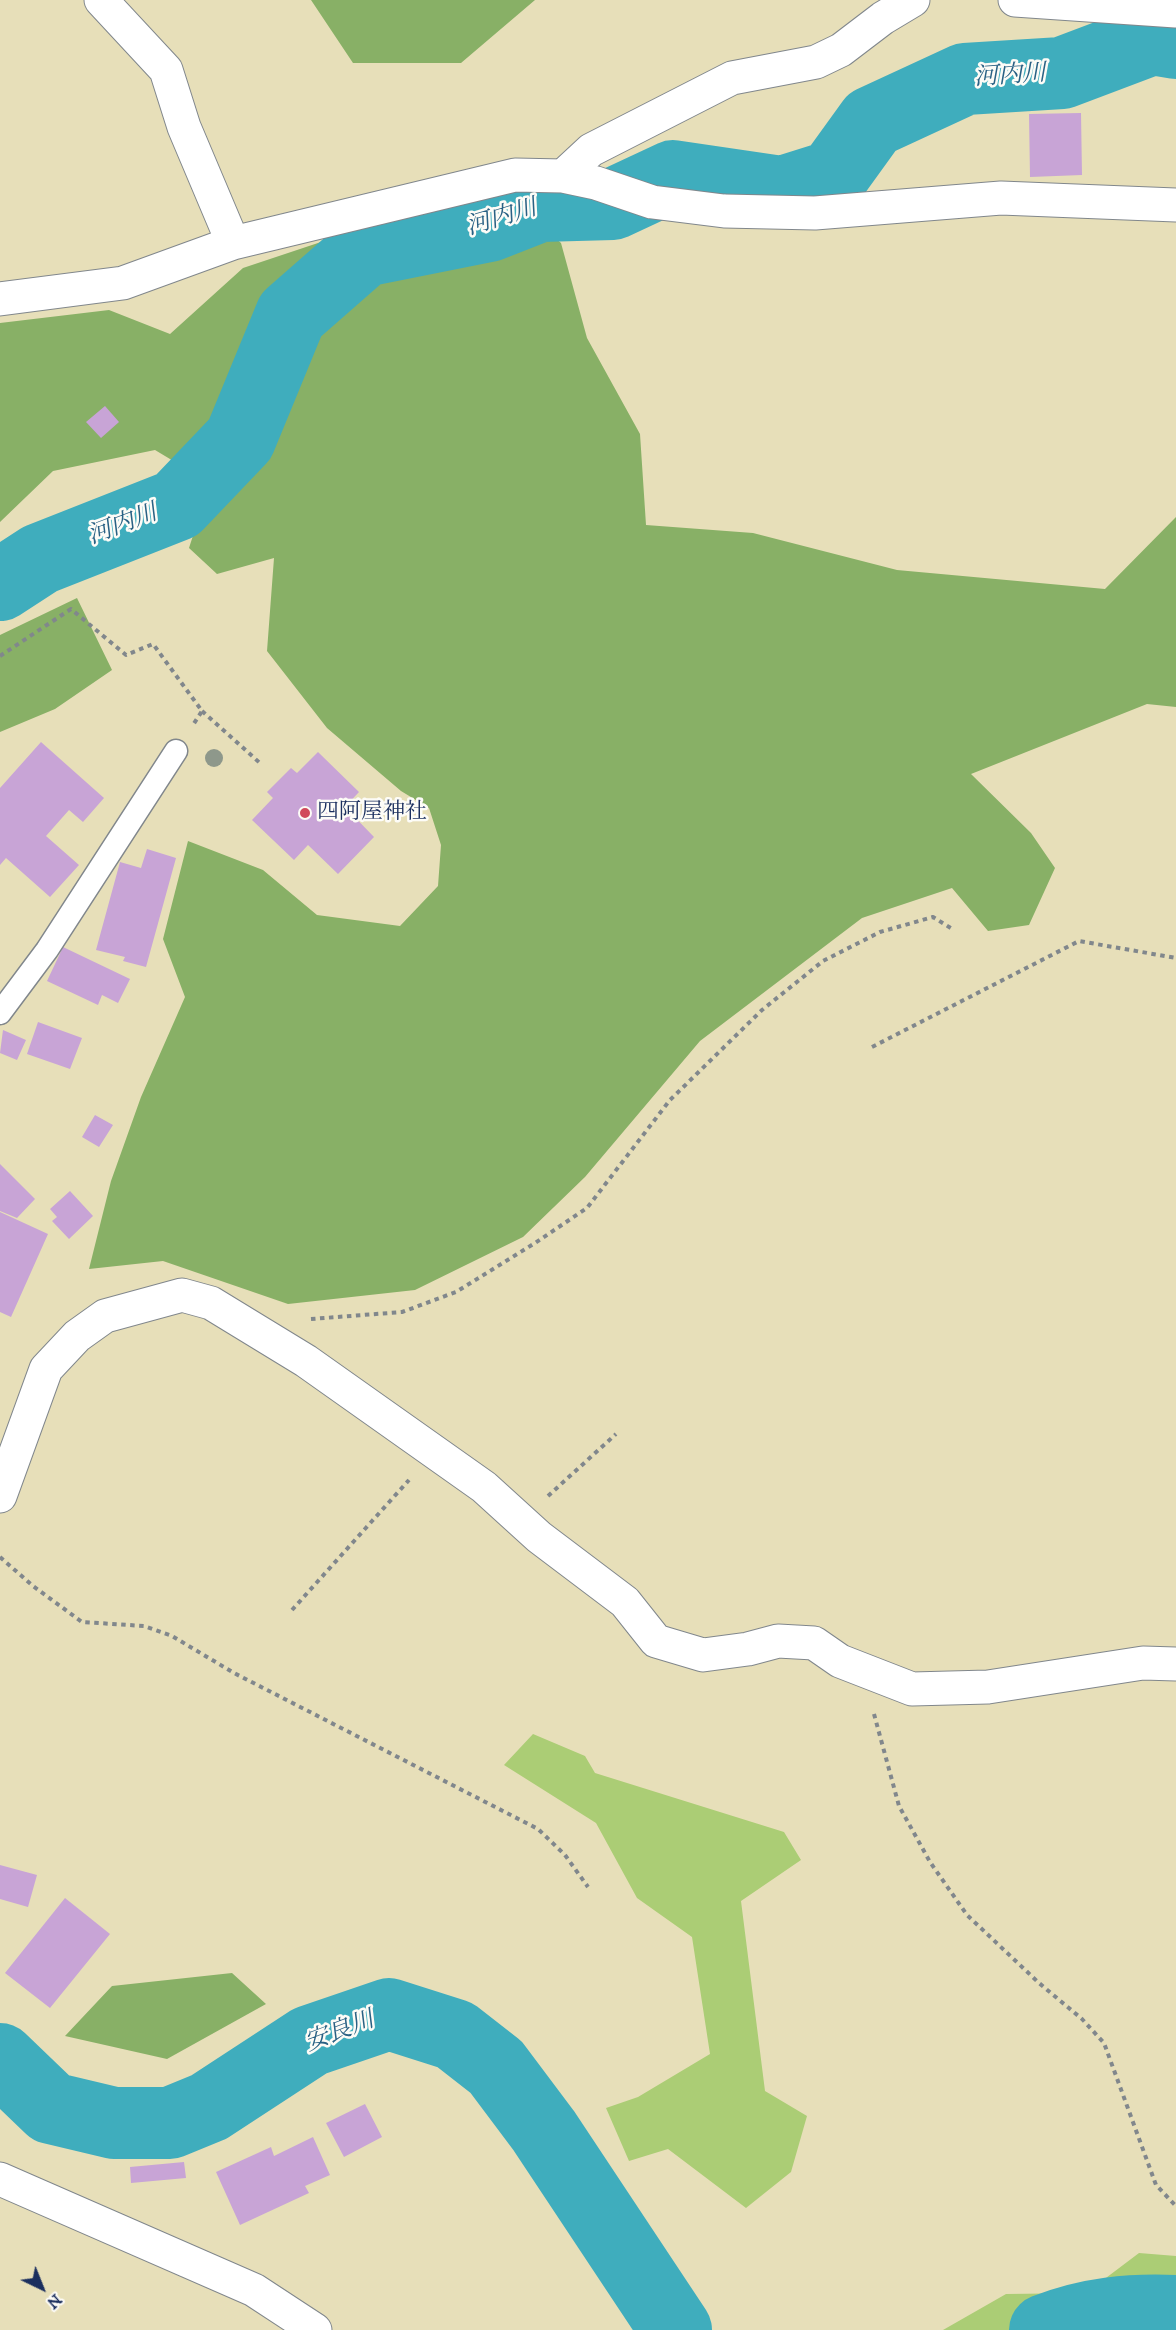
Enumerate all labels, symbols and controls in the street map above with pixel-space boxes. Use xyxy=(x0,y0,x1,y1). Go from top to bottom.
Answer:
water label: 河内川 xyxy=(973,60,1047,94)
water label: 河内川 xyxy=(463,195,541,243)
water label: 河内川 xyxy=(84,500,162,552)
place label: 四阿屋神社 xyxy=(317,800,427,826)
marker: 四阿屋神社 xyxy=(298,806,312,820)
water label: 安良川 xyxy=(301,2007,379,2059)
north arrow xyxy=(12,2258,72,2318)
text: N xyxy=(43,2289,66,2313)

